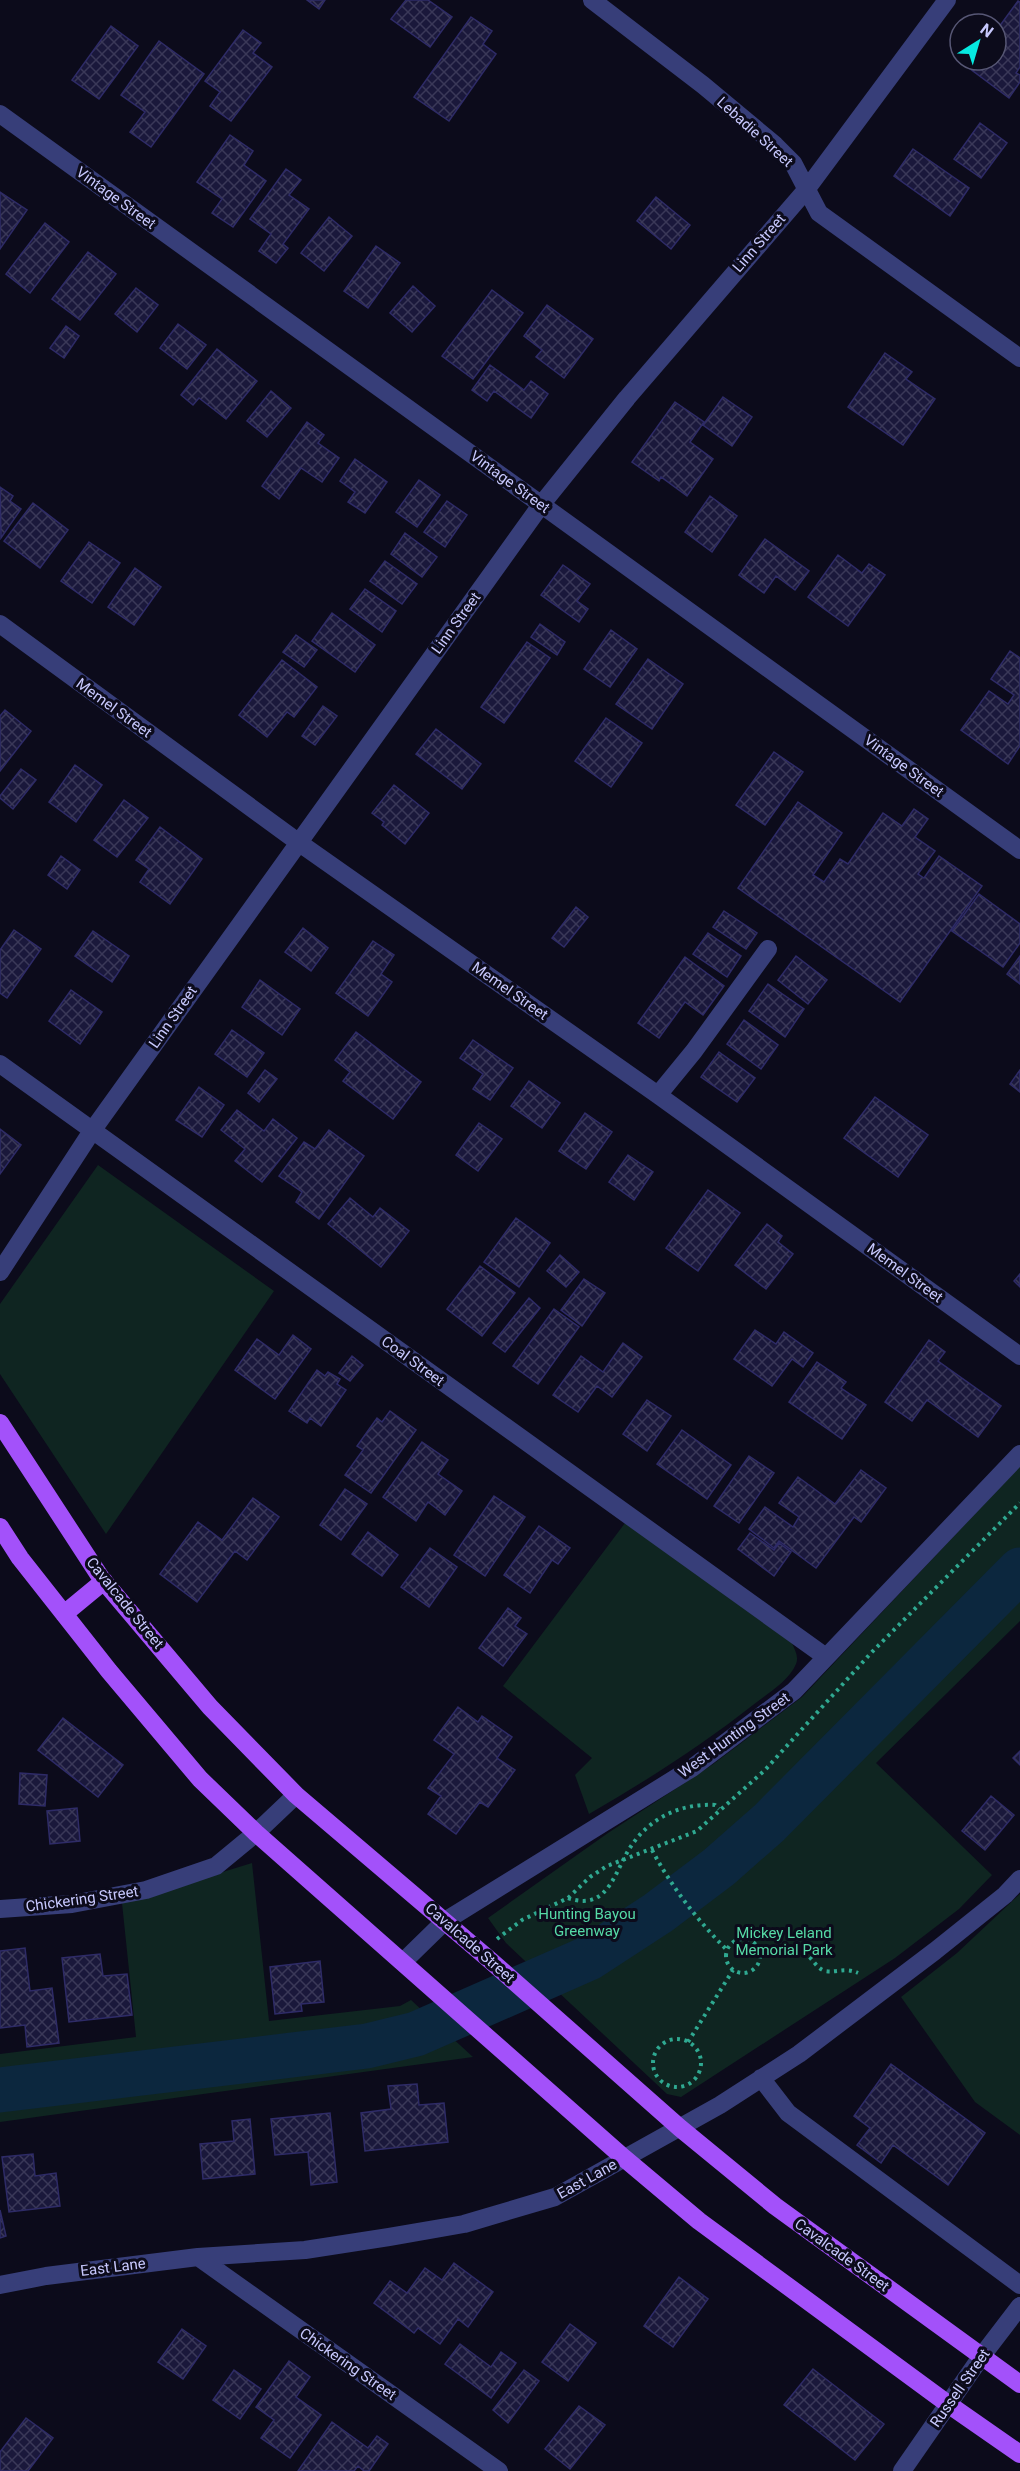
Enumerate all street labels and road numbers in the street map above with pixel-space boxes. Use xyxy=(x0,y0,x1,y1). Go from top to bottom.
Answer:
street label: Lebadie Street xyxy=(713,93,797,171)
street label: Vintage Street xyxy=(73,163,159,233)
street label: Linn Street xyxy=(729,210,789,276)
street label: Vintage Street xyxy=(467,447,553,517)
street label: Linn Street xyxy=(428,589,484,657)
street label: Memel Street xyxy=(73,675,155,742)
street label: Vintage Street xyxy=(861,731,947,801)
street label: Memel Street xyxy=(468,958,552,1024)
street label: Linn Street xyxy=(145,982,201,1051)
street label: Memel Street xyxy=(864,1240,946,1307)
street label: Coal Street xyxy=(378,1332,448,1390)
street label: Cavalcade Street xyxy=(83,1554,167,1652)
street label: West Hunting Street xyxy=(675,1689,793,1781)
street label: Chickering Street xyxy=(24,1882,140,1916)
street label: Cavalcade Street xyxy=(422,1899,518,1987)
street label: East Lane xyxy=(554,2155,620,2203)
street label: Cavalcade Street xyxy=(791,2215,893,2295)
street label: East Lane xyxy=(79,2254,147,2280)
street label: Chickering Street xyxy=(296,2324,400,2404)
street label: Russell Street xyxy=(926,2345,994,2431)

